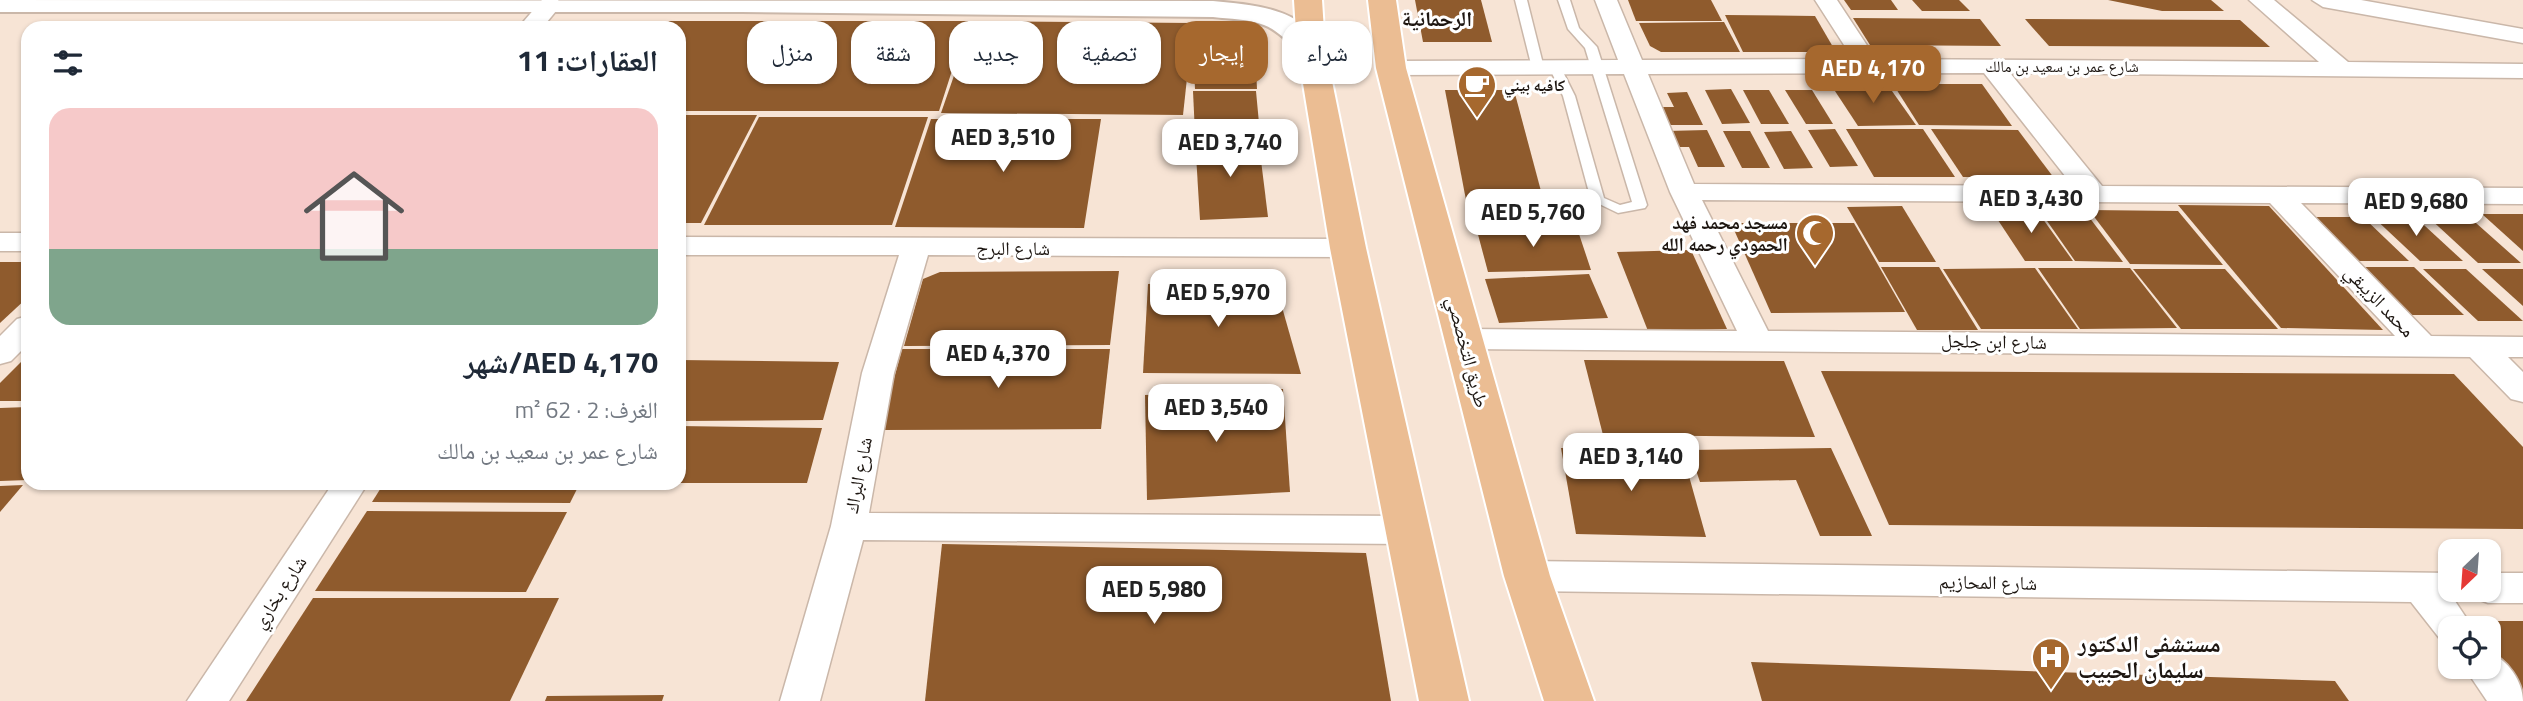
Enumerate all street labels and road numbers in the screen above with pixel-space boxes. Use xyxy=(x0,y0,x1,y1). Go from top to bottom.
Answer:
street label: شارع عمر بن سعيد بن مالك xyxy=(1985,54,2139,78)
street label: شارع البرج xyxy=(976,233,1050,262)
street label: محمد الزيبقي xyxy=(2337,258,2422,345)
street label: طريق التخصصي xyxy=(1438,293,1497,411)
street label: شارع ابن جلجل xyxy=(1941,325,2047,356)
street label: شارع البراك xyxy=(836,434,879,516)
street label: شارع بخاري xyxy=(244,549,315,635)
street label: شارع المحازيم xyxy=(1939,566,2037,597)

